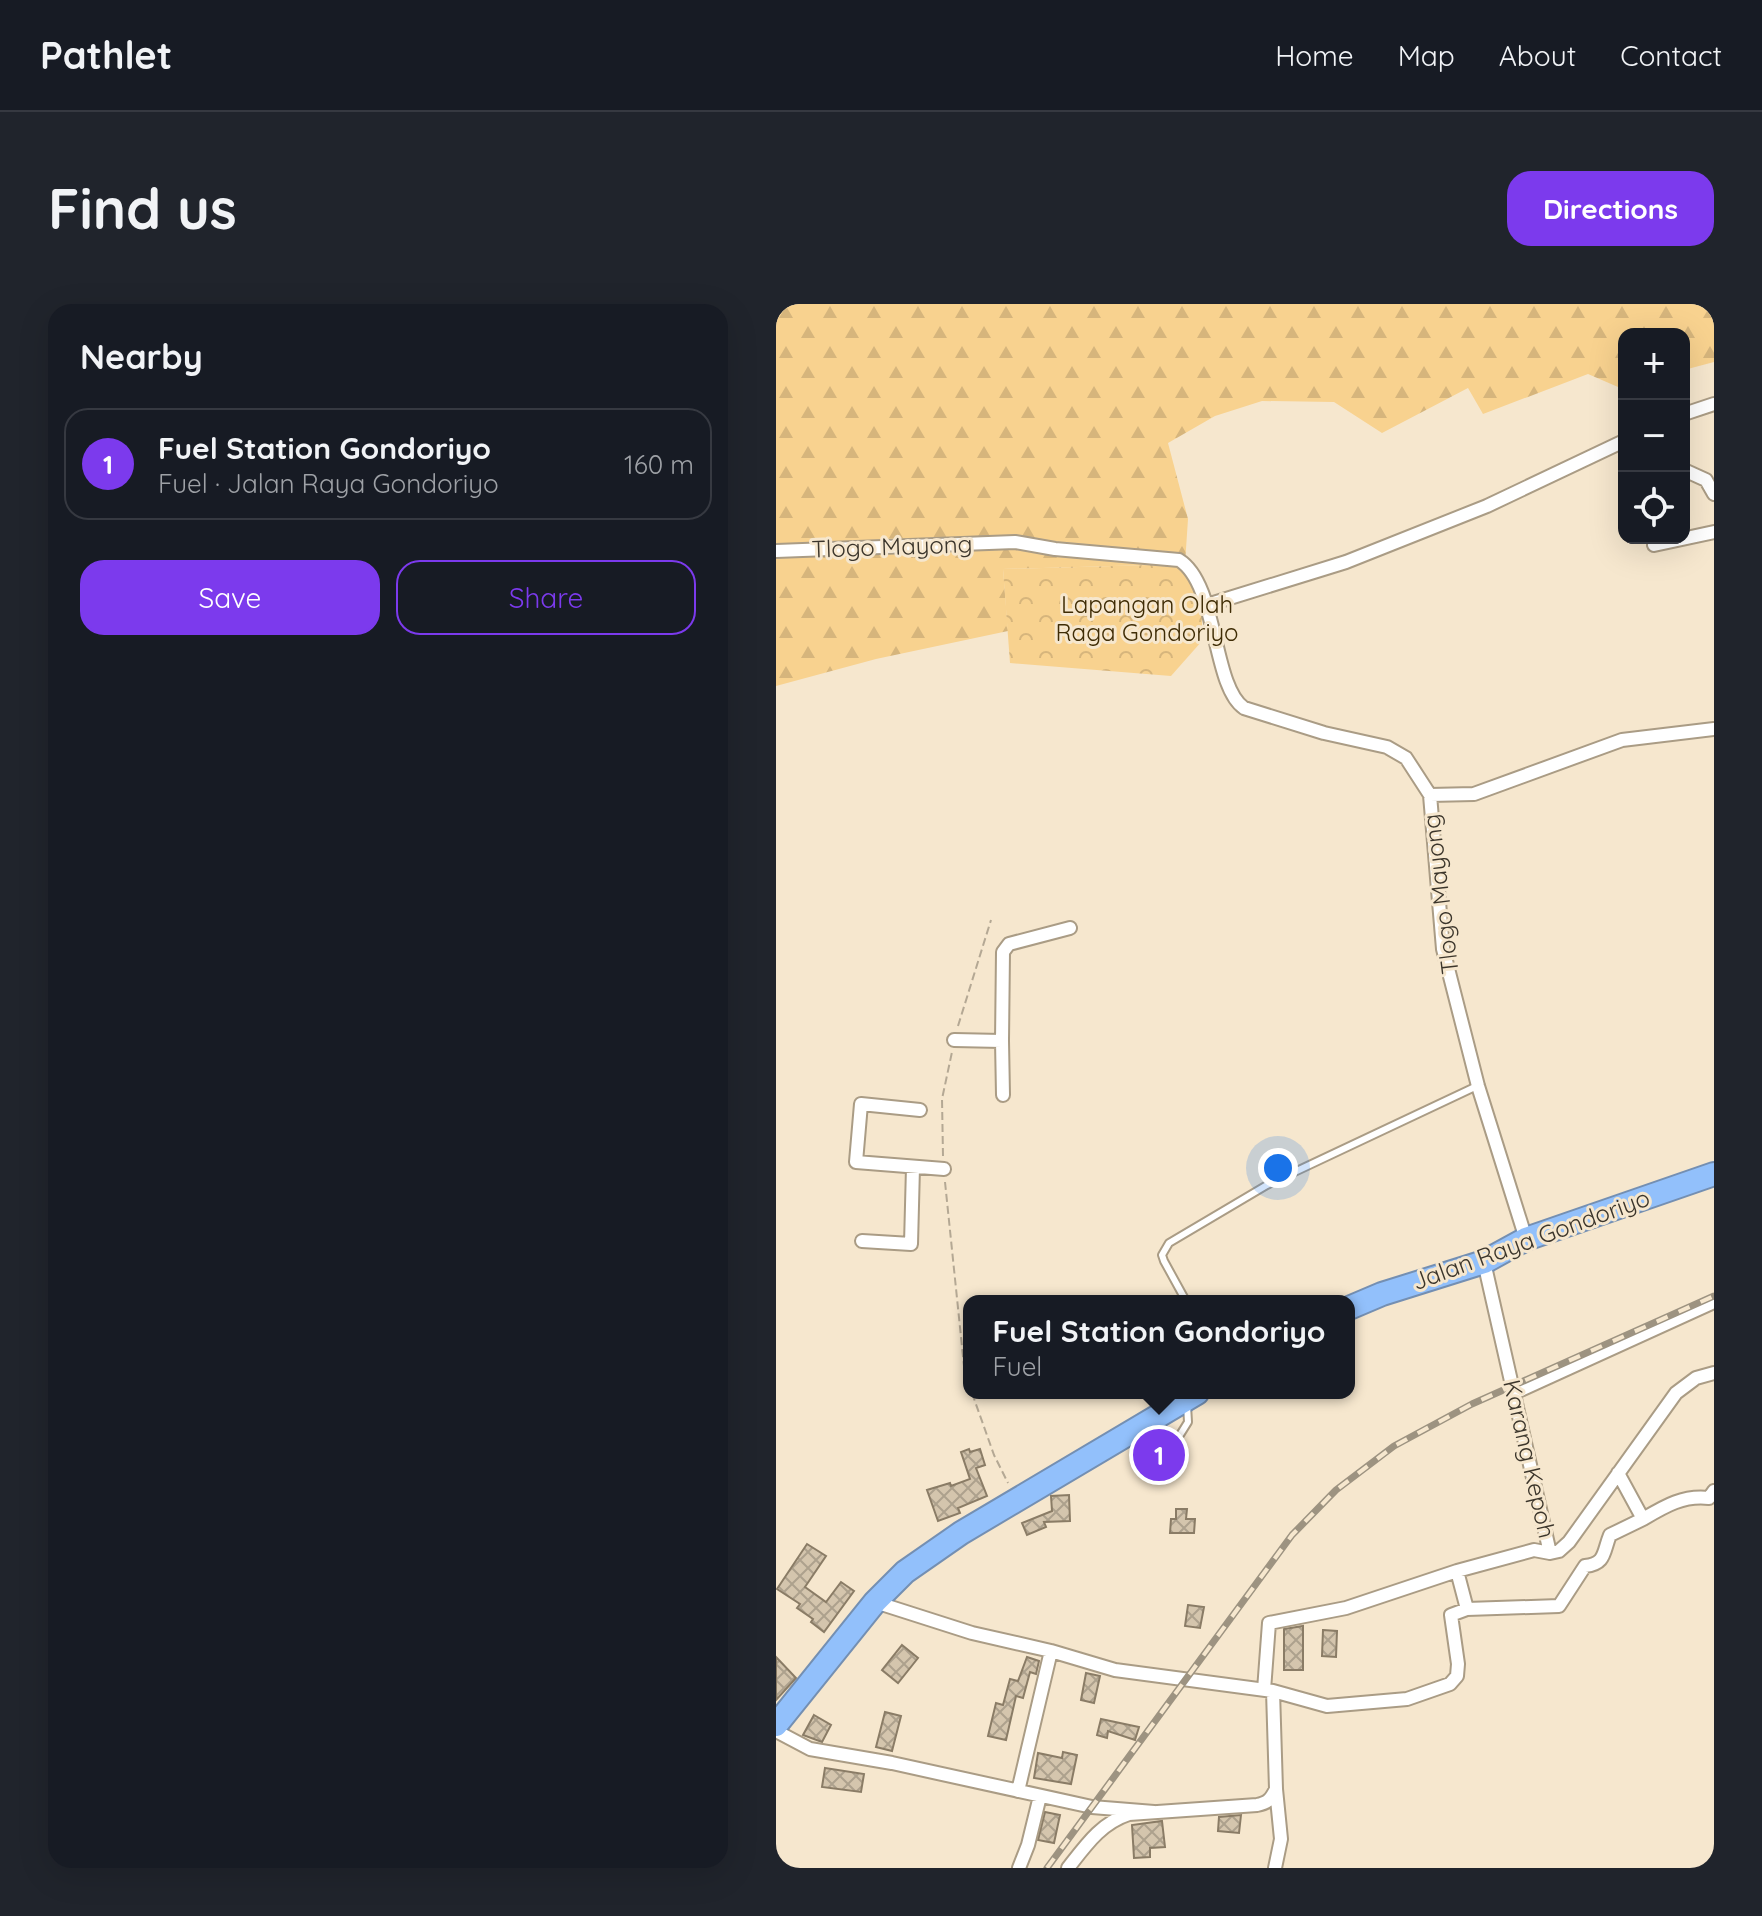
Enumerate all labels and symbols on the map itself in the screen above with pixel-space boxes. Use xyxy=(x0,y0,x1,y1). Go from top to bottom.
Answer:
street label: Tlogo Mayong xyxy=(811,528,973,564)
park label: Lapangan Olah Raga Gondoriyo xyxy=(1055,589,1239,647)
street label: Tlogo Mayong xyxy=(1415,812,1465,976)
your location xyxy=(1258,1148,1298,1188)
street label: Jalan Raya Gondoriyo xyxy=(1408,1182,1654,1296)
street label: Karang Kepoh xyxy=(1497,1377,1563,1541)
pin: 1 xyxy=(1133,1425,1185,1485)

